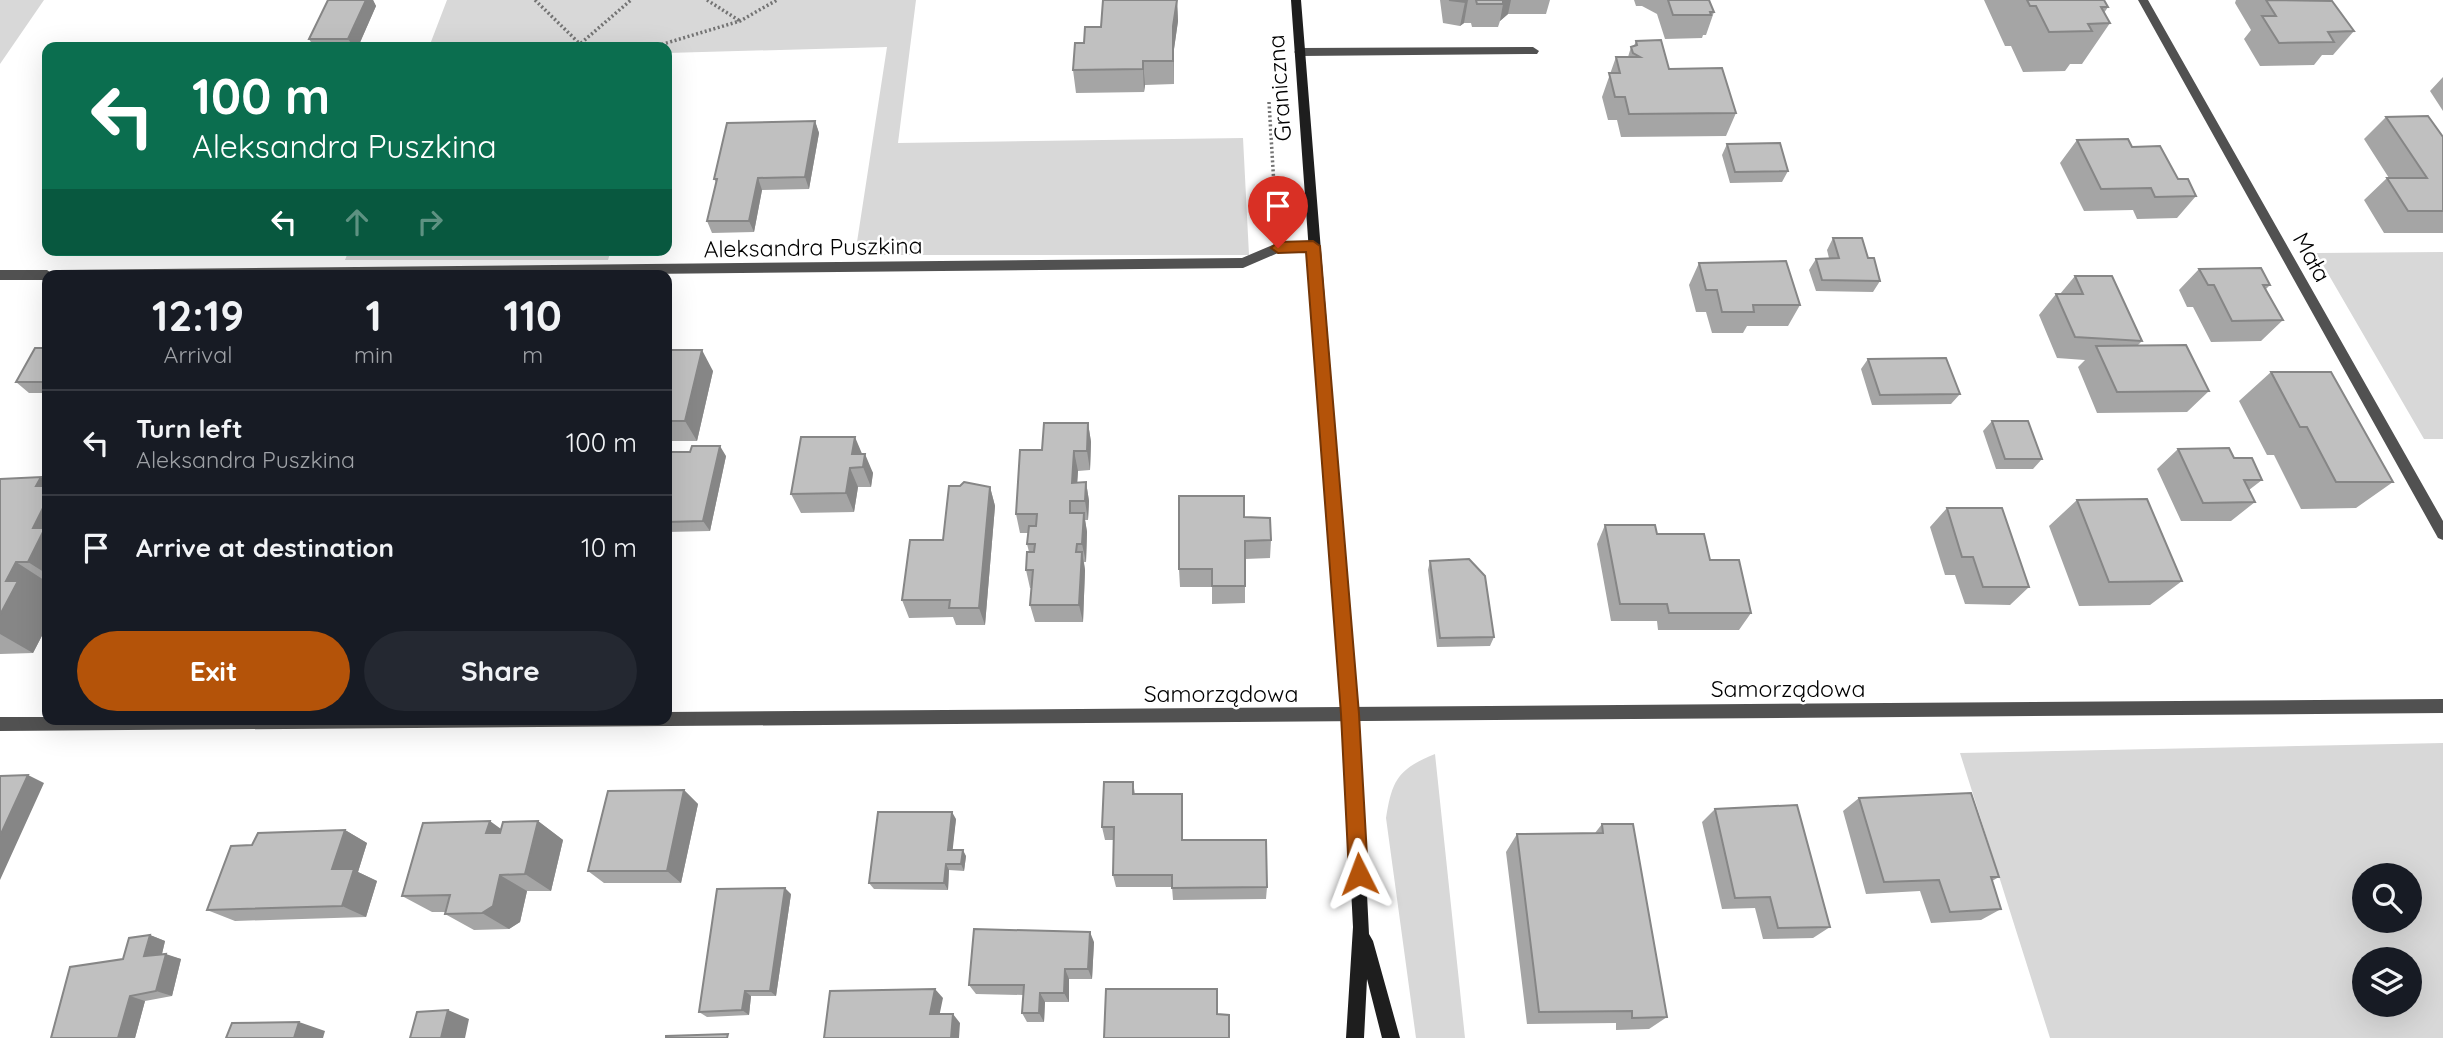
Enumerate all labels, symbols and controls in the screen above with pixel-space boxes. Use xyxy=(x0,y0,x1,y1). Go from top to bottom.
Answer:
street label: Graniczna xyxy=(1261,34,1297,142)
text: 100 m xyxy=(192,65,330,126)
icon: left xyxy=(77,70,168,161)
text: Aleksandra Puszkina xyxy=(192,126,497,166)
pin xyxy=(1248,176,1308,248)
icon: arrive xyxy=(1259,187,1297,225)
icon: left xyxy=(265,203,303,241)
icon: ahead xyxy=(338,203,376,241)
icon: right xyxy=(411,203,449,241)
street label: Mała xyxy=(2287,227,2337,287)
street label: Aleksandra Puszkina xyxy=(703,231,923,263)
text: 12:19 xyxy=(152,289,244,342)
text: 1 xyxy=(366,289,382,342)
text: 110 xyxy=(503,289,562,342)
text: Arrival xyxy=(164,340,232,369)
text: min xyxy=(354,340,393,369)
text: m xyxy=(522,340,543,369)
text: Turn left xyxy=(136,412,243,445)
icon: left xyxy=(77,424,115,462)
text: 100 m xyxy=(566,426,637,459)
text: Aleksandra Puszkina xyxy=(136,445,355,474)
icon: arrive xyxy=(77,529,115,567)
text: Arrive at destination xyxy=(136,531,394,564)
text: 10 m xyxy=(581,531,637,564)
button: Exit xyxy=(77,631,350,711)
button: Share xyxy=(364,631,637,711)
street label: Samorządowa xyxy=(1711,674,1865,703)
street label: Samorządowa xyxy=(1144,679,1298,708)
position arrow xyxy=(1322,837,1396,911)
map controls xyxy=(2352,863,2422,1017)
button: search xyxy=(2352,863,2422,933)
button: layers xyxy=(2352,947,2422,1017)

